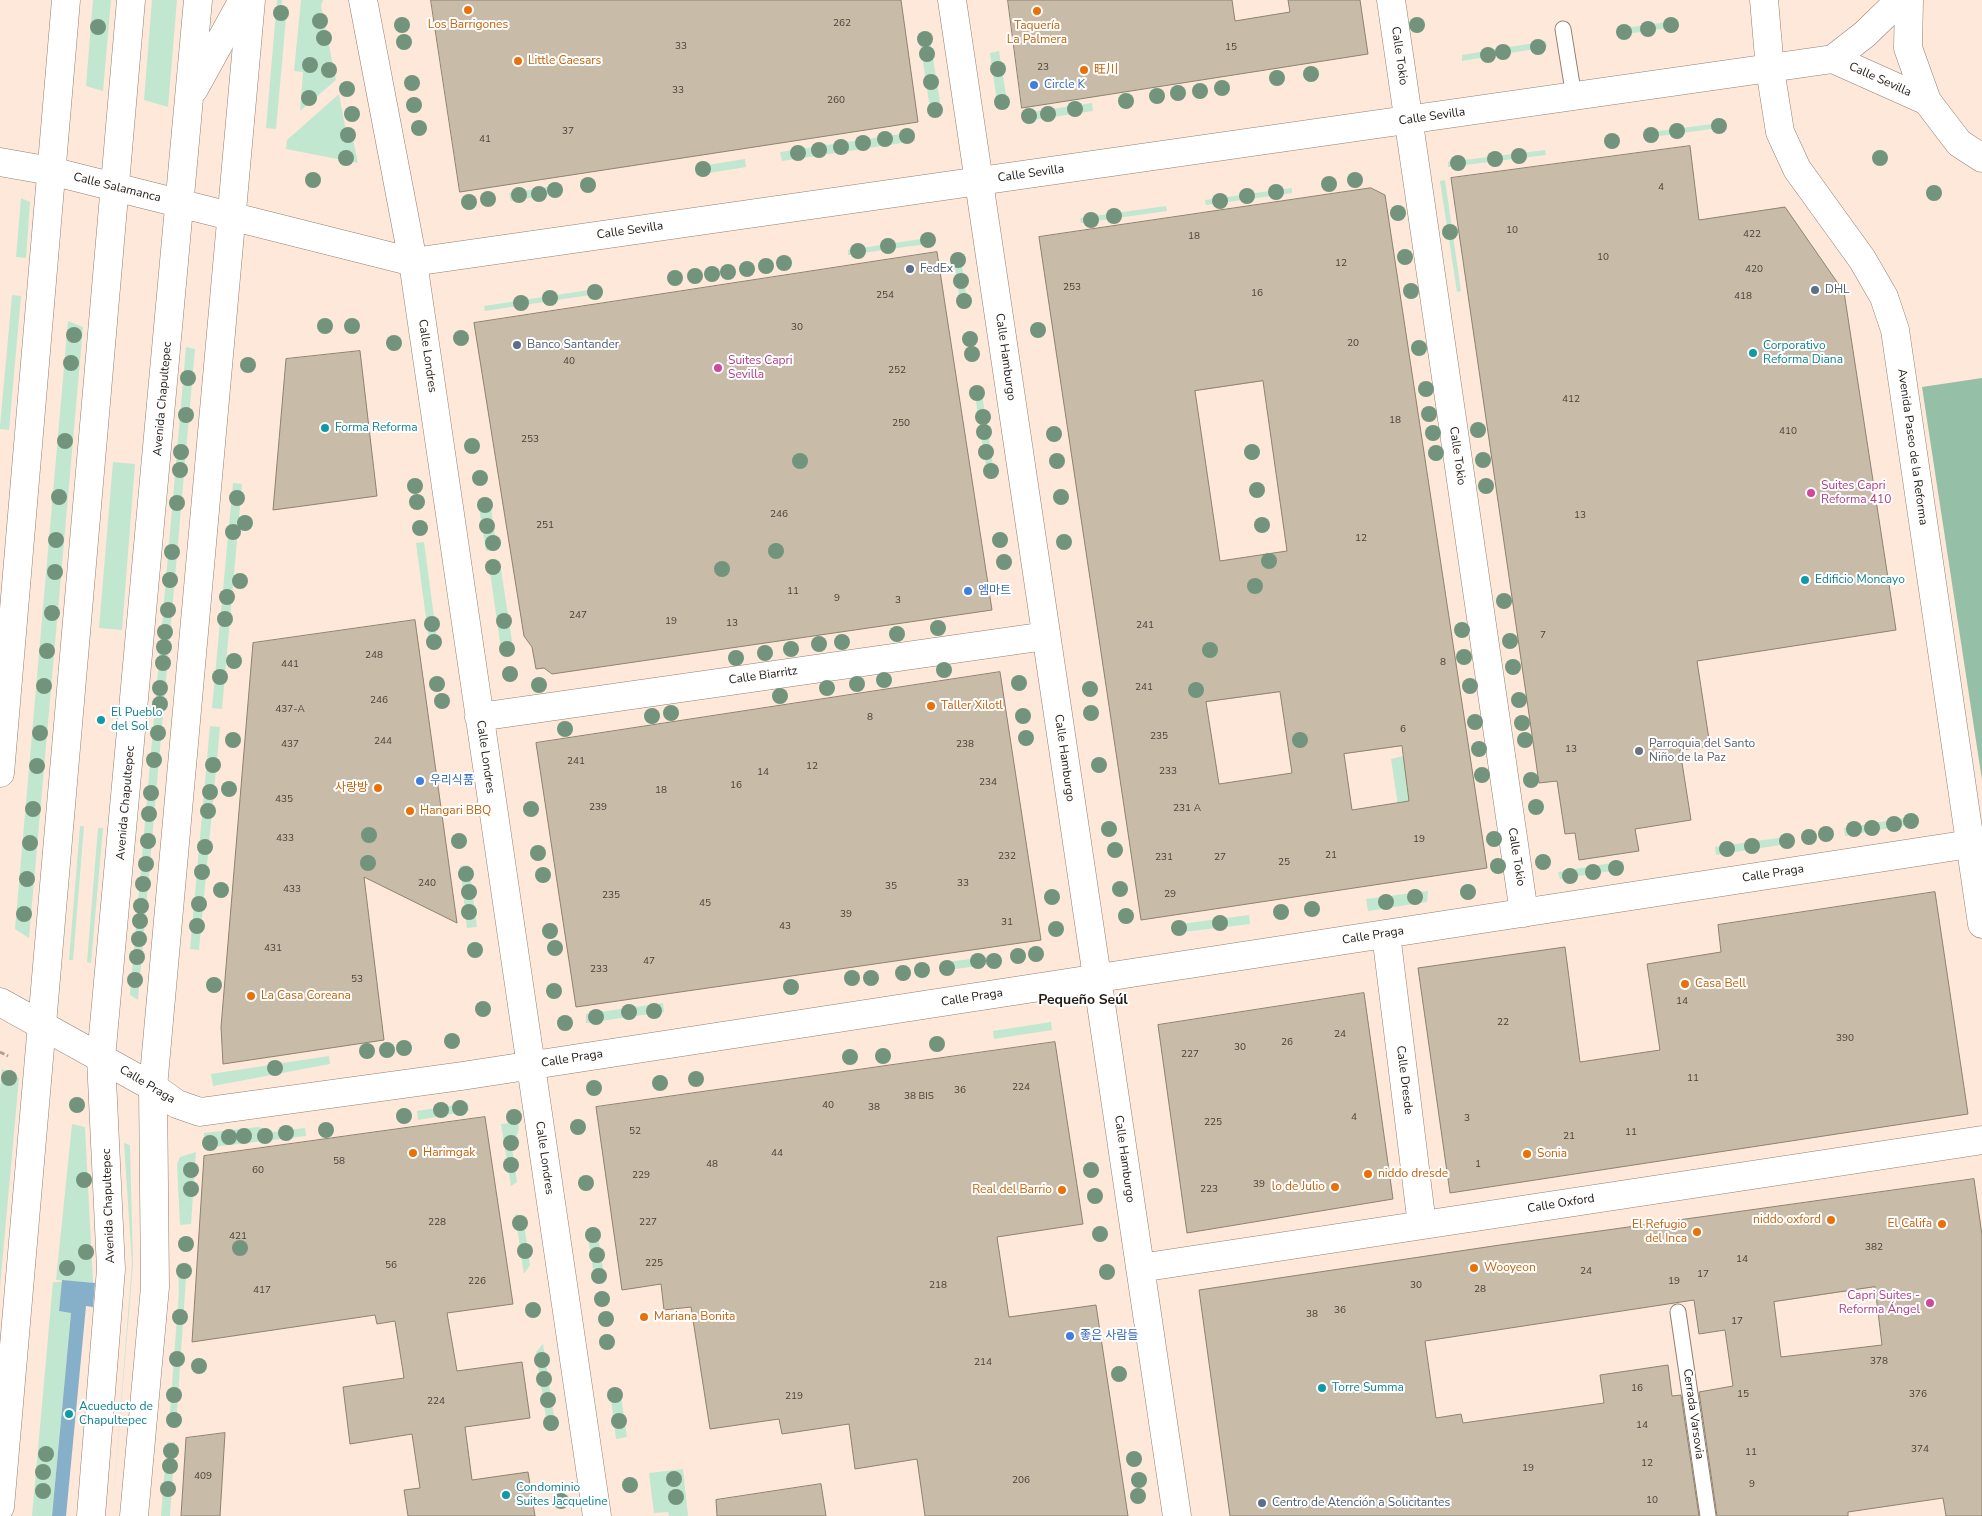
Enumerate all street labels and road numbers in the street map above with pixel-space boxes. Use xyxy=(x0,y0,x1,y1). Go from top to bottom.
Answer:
street label: Calle Tokio xyxy=(1388,26,1410,86)
street label: Calle Sevilla xyxy=(1847,60,1913,100)
street label: Calle Sevilla xyxy=(1398,105,1466,129)
street label: Calle Sevilla xyxy=(997,162,1065,186)
street label: Calle Salamanca xyxy=(72,170,162,206)
street label: Calle Sevilla xyxy=(596,219,664,243)
street label: Calle Hamburgo xyxy=(992,312,1018,402)
street label: Calle Londres xyxy=(415,318,439,394)
street label: Avenida Chapultepec xyxy=(151,341,175,457)
street label: Avenida Paseo de la Reforma xyxy=(1894,368,1930,526)
street label: Calle Tokio xyxy=(1446,426,1468,486)
street label: Calle Biarritz xyxy=(728,664,798,688)
street label: Calle Hamburgo xyxy=(1051,713,1077,803)
street label: Calle Londres xyxy=(473,719,497,795)
street label: Avenida Chapultepec xyxy=(114,745,138,861)
street label: Calle Tokio xyxy=(1504,827,1528,887)
street label: Calle Praga xyxy=(1741,862,1805,886)
street label: Calle Praga xyxy=(1341,924,1405,948)
street label: Calle Praga xyxy=(940,986,1004,1010)
street label: Calle Dresde xyxy=(1393,1045,1415,1115)
street label: Calle Praga xyxy=(540,1047,604,1071)
street label: Calle Praga xyxy=(117,1063,177,1107)
street label: Calle Hamburgo xyxy=(1111,1114,1137,1204)
street label: Calle Londres xyxy=(532,1120,556,1196)
street label: Avenida Chapultepec xyxy=(100,1148,118,1264)
street label: Calle Oxford xyxy=(1526,1192,1596,1216)
street label: Cerrada Varsovia xyxy=(1680,1368,1706,1460)

